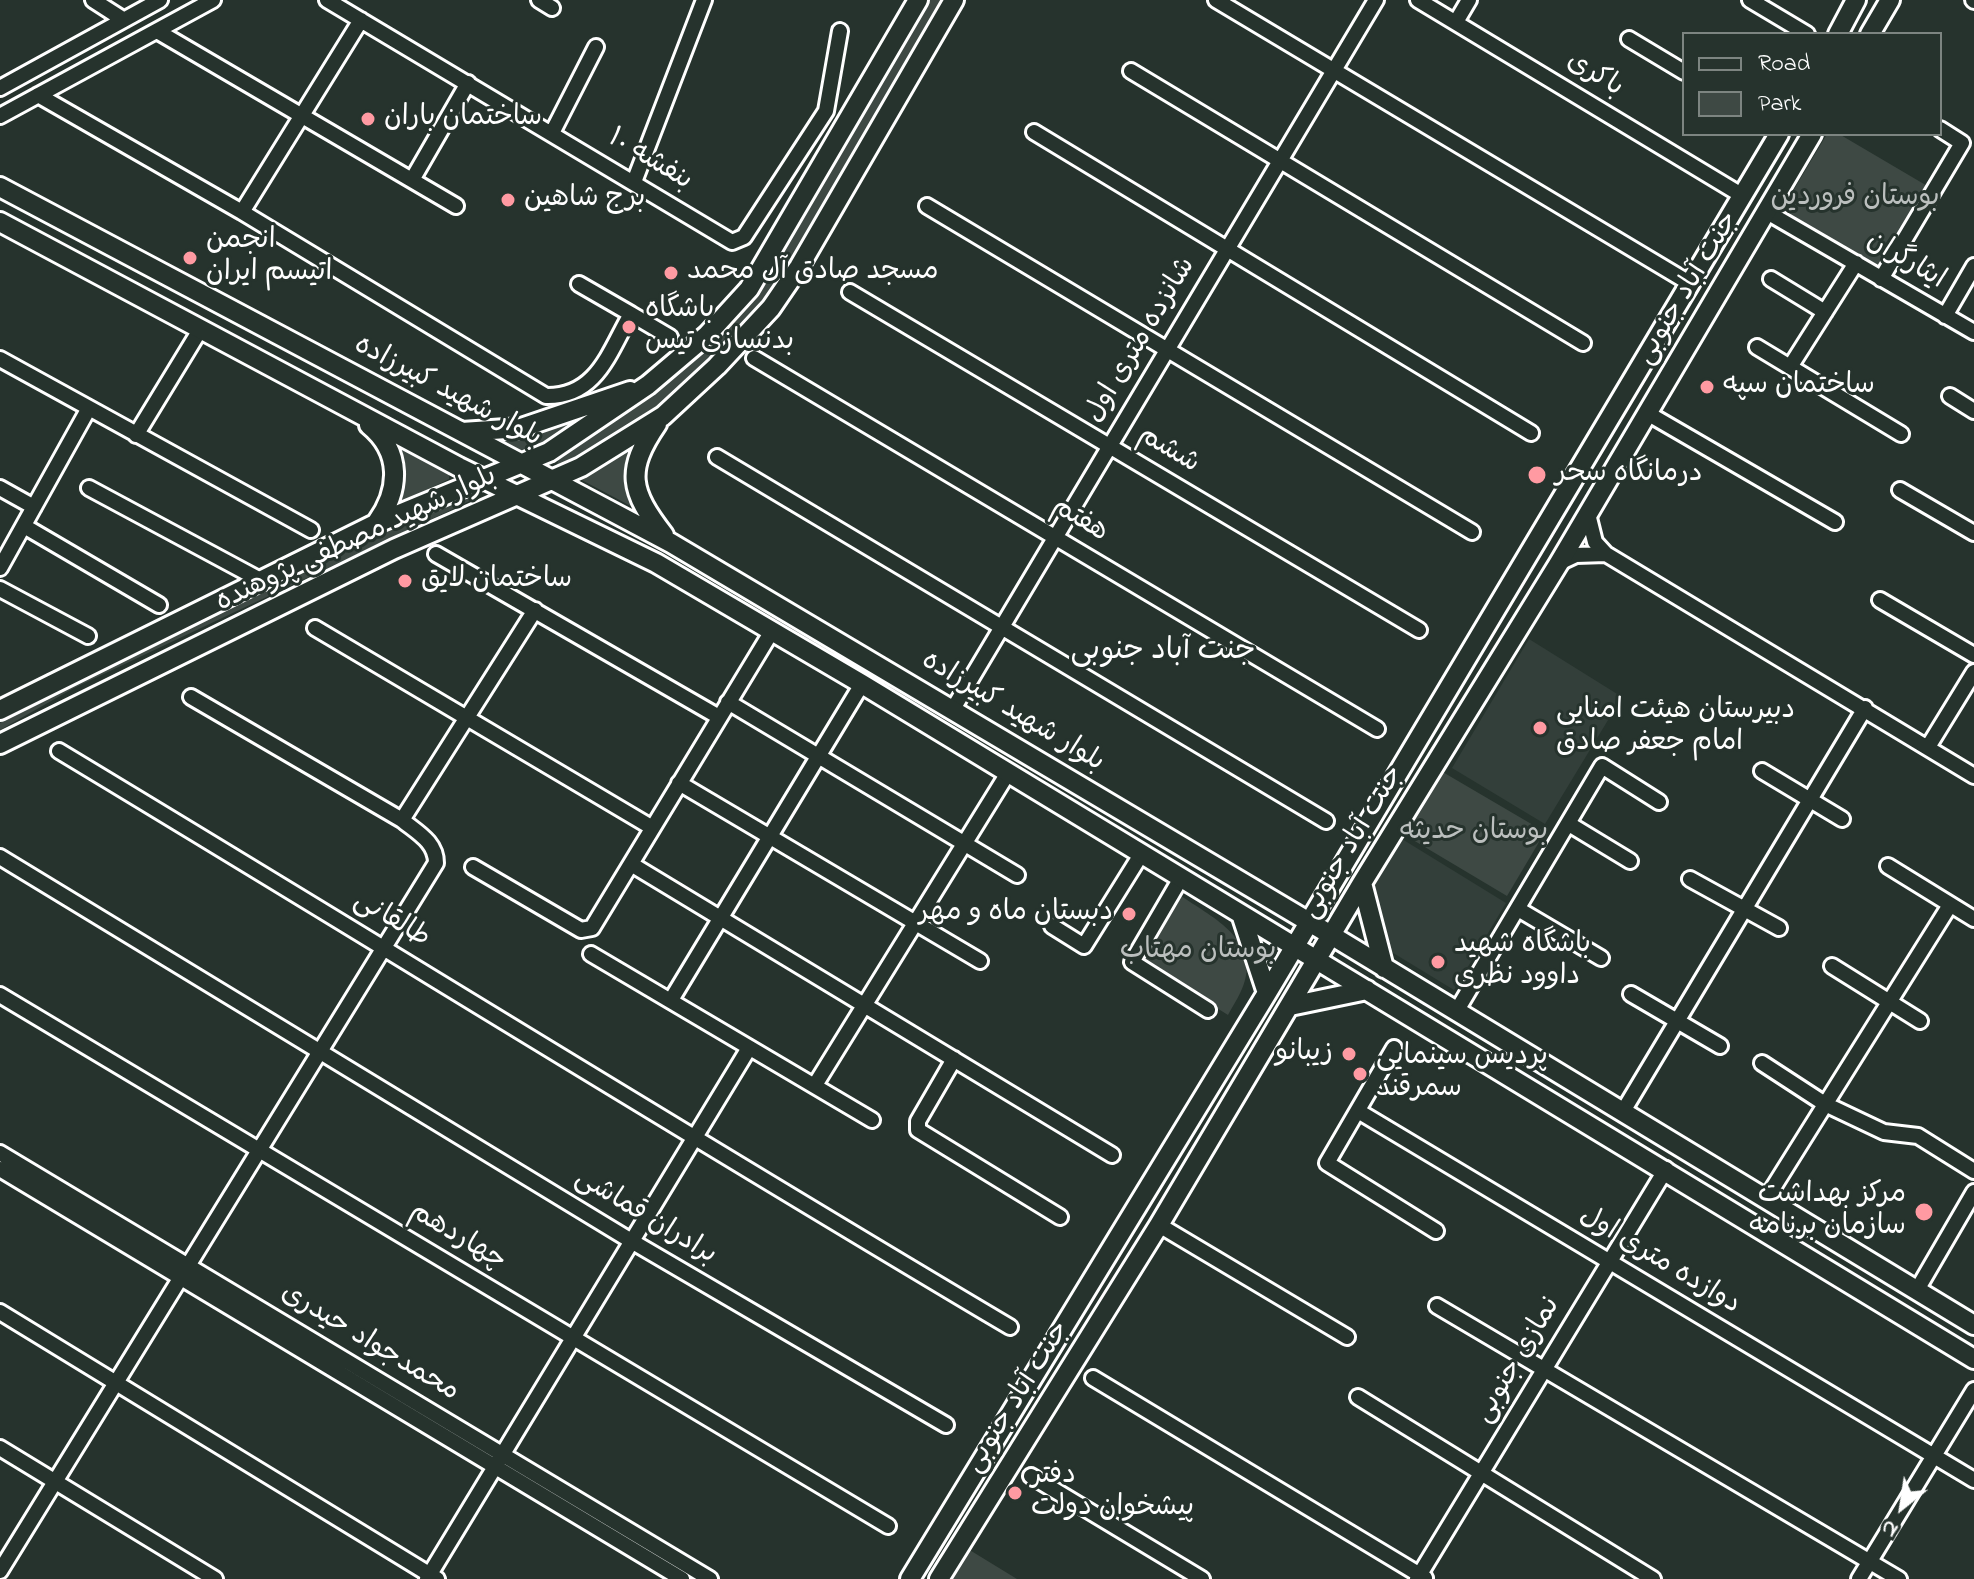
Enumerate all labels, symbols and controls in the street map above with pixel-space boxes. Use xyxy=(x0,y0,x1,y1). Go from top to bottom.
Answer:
legend xyxy=(1682,32,1942,136)
street label: باکری xyxy=(1559,46,1629,106)
text: Road xyxy=(1758,47,1810,82)
text: Park xyxy=(1758,87,1801,122)
place label: ساختمان باران xyxy=(384,102,542,136)
marker: ساختمان باران xyxy=(359,110,377,128)
street label: بنفشه ۱۰ xyxy=(600,123,698,199)
park label: بوستان فروردین xyxy=(1770,182,1940,216)
place label: برج شاهین xyxy=(524,183,645,217)
marker: برج شاهین xyxy=(499,191,517,209)
street label: جنت آباد جنوبی xyxy=(1630,206,1748,372)
place label: انجمن اتیسم ایران xyxy=(206,225,332,291)
street label: ایثارگران xyxy=(1859,225,1951,299)
marker: انجمن اتیسم ایران xyxy=(181,249,199,267)
street label: شانزده متری اول xyxy=(1079,252,1205,430)
place label: مسجد صادق آل محمد xyxy=(687,256,938,290)
marker: مسجد صادق آل محمد xyxy=(662,264,680,282)
place label: باشگاه بدنسازی تیس xyxy=(645,294,794,360)
marker: باشگاه بدنسازی تیس xyxy=(620,318,638,336)
street label: بلوار شهید کبیرزاده xyxy=(348,329,546,457)
place label: ساختمان سپه xyxy=(1723,370,1875,404)
marker: ساختمان سپه xyxy=(1698,378,1716,396)
street label: ششم xyxy=(1131,420,1205,482)
place label: درمانگاه سحر xyxy=(1555,458,1702,492)
street label: بلوار شهید مصطفی پژوهنده xyxy=(211,461,503,621)
marker: درمانگاه سحر xyxy=(1526,464,1548,486)
street label: هفتم xyxy=(1045,491,1113,551)
place label: ساختمان لایق xyxy=(421,564,572,598)
marker: ساختمان لایق xyxy=(396,572,414,590)
district label: جنت‌ آباد جنوبی xyxy=(1070,635,1256,671)
street label: بلوار شهید کبیرزاده xyxy=(914,645,1110,781)
place label: دبیرستان هیئت امنایی امام جعفر صادق xyxy=(1556,695,1795,761)
marker: دبیرستان هیئت امنایی امام جعفر صادق xyxy=(1531,719,1549,737)
street label: جنت آباد جنوبی xyxy=(1295,760,1413,926)
park label: بوستان حدیثه xyxy=(1400,816,1548,850)
street label: طالقانی xyxy=(347,885,435,957)
place label: دبستان ماه و مهر xyxy=(919,897,1113,931)
marker: دبستان ماه و مهر xyxy=(1120,905,1138,923)
place label: باشگاه شهید داوود نظری xyxy=(1454,929,1591,995)
park label: بوستان مهتاب xyxy=(1120,935,1276,969)
marker: باشگاه شهید داوود نظری xyxy=(1429,953,1447,971)
place label: زیبانو xyxy=(1276,1037,1333,1071)
place label: پردیس سینمایی سمرقند xyxy=(1376,1041,1548,1107)
marker: زیبانو xyxy=(1340,1045,1358,1063)
marker: پردیس سینمایی سمرقند xyxy=(1351,1065,1369,1083)
street label: برادران قماشی xyxy=(568,1163,722,1273)
place label: مرکز بهداشت سازمان برنامه xyxy=(1749,1179,1906,1245)
street label: چهاردهم xyxy=(403,1196,511,1280)
street label: دوازده متری اول xyxy=(1572,1201,1746,1323)
marker: مرکز بهداشت سازمان برنامه xyxy=(1913,1201,1935,1223)
street label: محمدجواد حیدری xyxy=(274,1278,464,1410)
street label: نمازی جنوبی xyxy=(1468,1292,1570,1430)
street label: جنت آباد جنوبی xyxy=(959,1316,1079,1480)
place label: دفتر پیشخوان دولت xyxy=(1031,1460,1194,1526)
north arrow xyxy=(1862,1467,1942,1547)
marker: دفتر پیشخوان دولت xyxy=(1006,1484,1024,1502)
text: N xyxy=(1876,1510,1904,1545)

